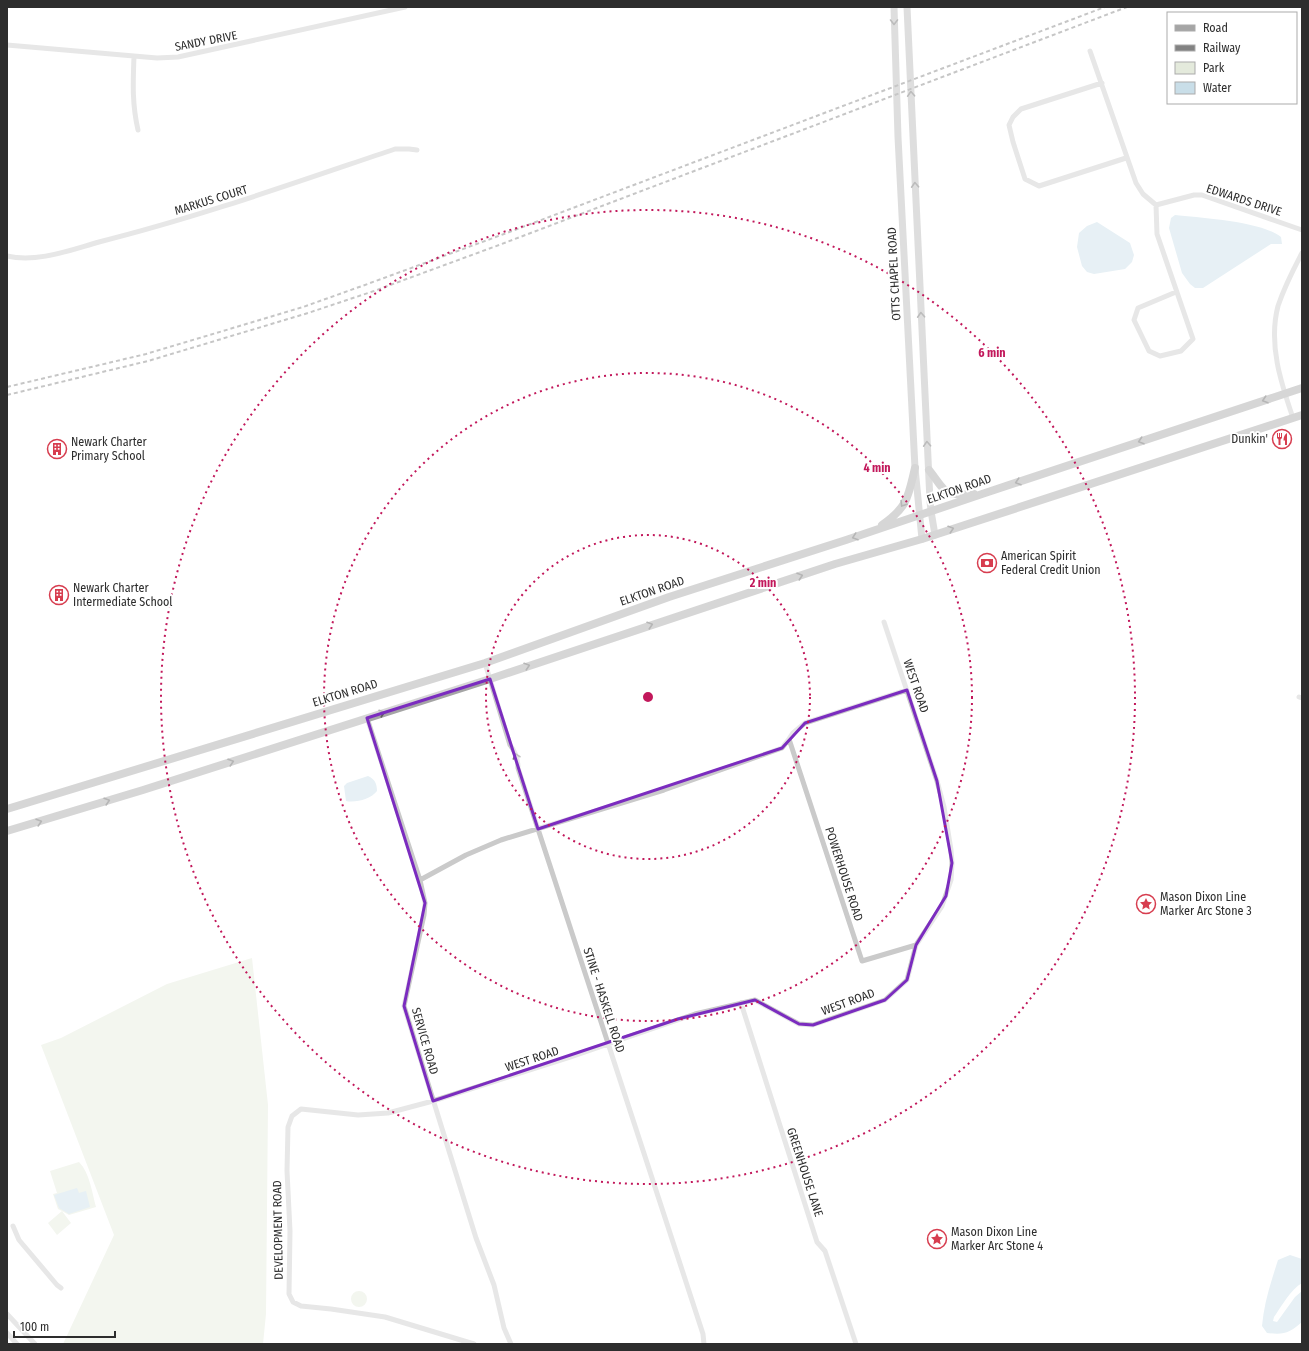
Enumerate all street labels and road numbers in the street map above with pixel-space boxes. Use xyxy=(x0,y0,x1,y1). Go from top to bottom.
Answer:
street label: SANDY DRIVE xyxy=(174,28,239,54)
street label: EDWARDS DRIVE xyxy=(1204,181,1284,219)
street label: MARKUS COURT xyxy=(173,182,250,218)
street label: OTTS CHAPEL ROAD xyxy=(885,227,903,321)
street label: ELKTON ROAD xyxy=(925,471,993,507)
street label: ELKTON ROAD xyxy=(618,573,686,609)
street label: WEST ROAD xyxy=(900,657,932,715)
street label: ELKTON ROAD xyxy=(311,676,379,710)
street label: POWERHOUSE ROAD xyxy=(822,825,866,923)
street label: STINE - HASKELL ROAD xyxy=(580,946,628,1054)
street label: WEST ROAD xyxy=(819,986,877,1018)
street label: SERVICE ROAD xyxy=(409,1006,441,1076)
street label: WEST ROAD xyxy=(503,1044,561,1074)
street label: GREENHOUSE LANE xyxy=(784,1126,826,1219)
street label: DEVELOPMENT ROAD xyxy=(270,1180,286,1280)

